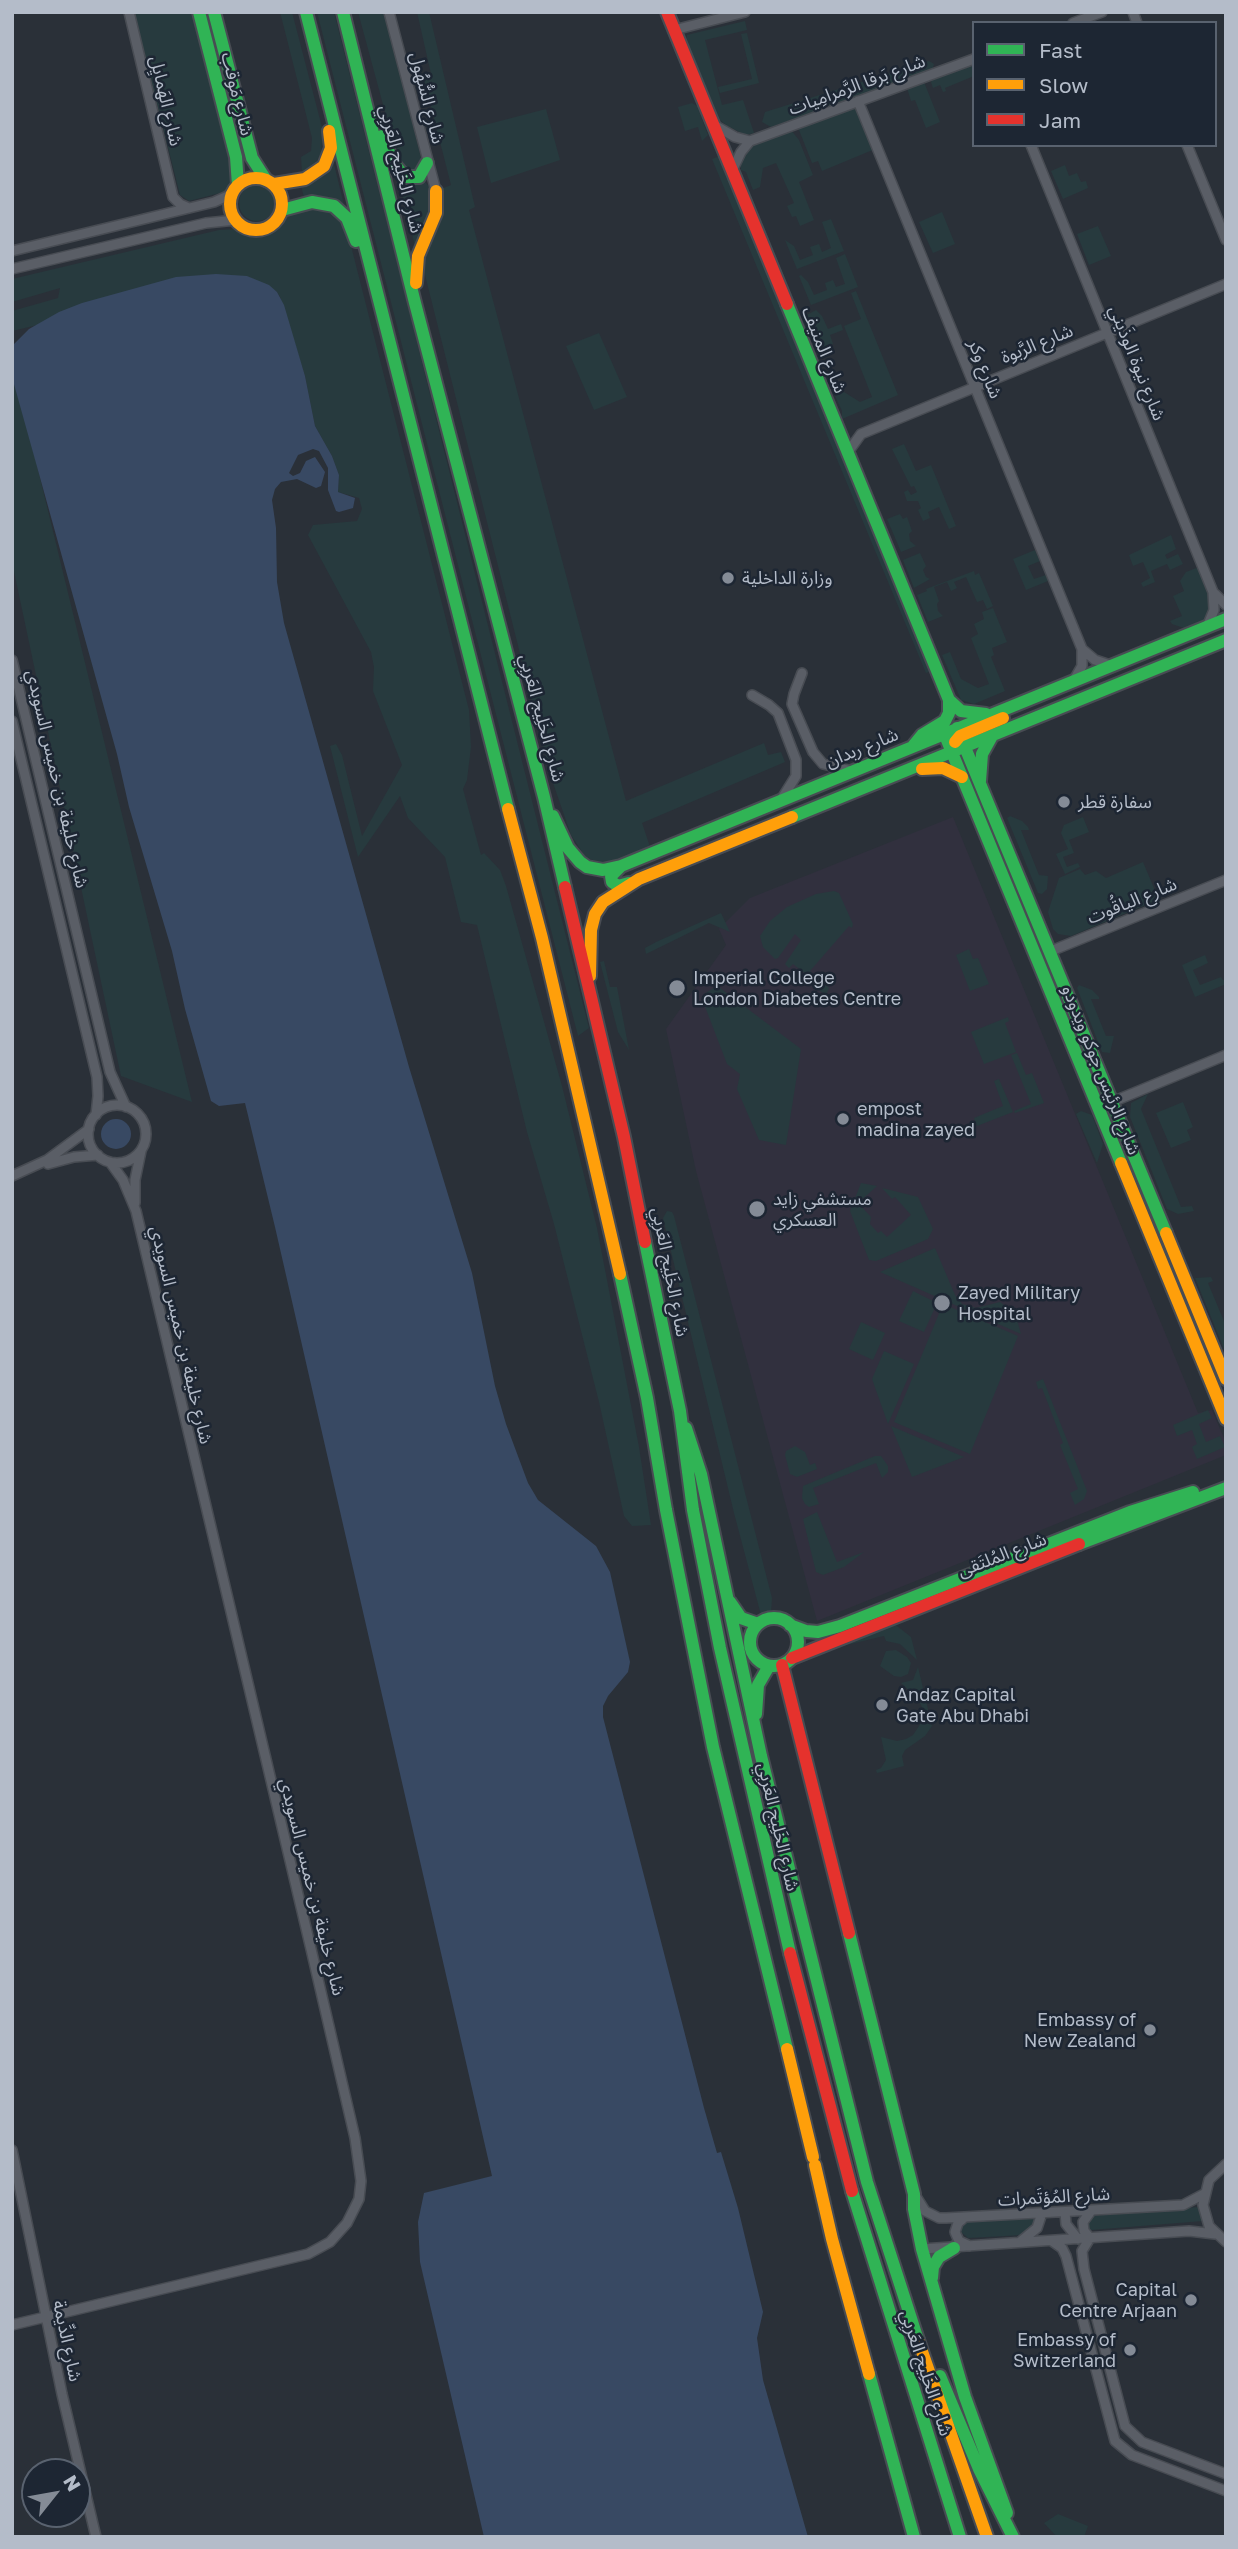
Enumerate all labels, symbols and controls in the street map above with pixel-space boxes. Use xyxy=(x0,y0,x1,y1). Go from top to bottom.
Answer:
legend xyxy=(972,21,1217,147)
text: Fast xyxy=(1039,37,1082,63)
street label: شارع مَوقب xyxy=(216,50,258,138)
street label: شارع السُّهُول xyxy=(405,50,449,146)
street label: شارع بَرقا الرَّمرامِيات xyxy=(786,50,928,120)
street label: شارع الهَمايِل xyxy=(145,54,187,148)
text: Slow xyxy=(1039,72,1088,98)
street label: شارع الخَلِيج العَربِي xyxy=(375,103,427,235)
text: Jam xyxy=(1039,107,1081,133)
street label: شارع نيوة الوذَيني xyxy=(1104,302,1170,424)
street label: شارع المنيف xyxy=(797,303,851,397)
street label: شارع الرَّبوة xyxy=(998,320,1076,368)
street label: شارع وكر xyxy=(963,336,1007,402)
place label: وزارة الداخلية xyxy=(742,567,832,589)
marker: وزارة الداخلية xyxy=(720,570,736,586)
street label: شارع الخَلِيج العَربِي xyxy=(515,652,569,784)
street label: شارع خليفة بن خميس السويدي xyxy=(21,668,93,890)
street label: شارع ربدان xyxy=(822,724,902,772)
place label: سفارة قطر xyxy=(1078,791,1152,813)
marker: سفارة قطر xyxy=(1056,794,1072,810)
street label: شارع الياقُوت xyxy=(1084,873,1180,929)
place label: Imperial College London Diabetes Centre xyxy=(693,967,901,1010)
marker: Imperial College London Diabetes Centre xyxy=(667,978,687,998)
street label: شارع الرئيس جوكو ويدودو xyxy=(1057,982,1145,1158)
place label: empost madina zayed xyxy=(857,1098,975,1140)
marker: empost madina zayed xyxy=(835,1111,851,1127)
place label: مستشفي زايد العسكري xyxy=(773,1188,872,1230)
marker: مستشفي زايد العسكري xyxy=(747,1199,767,1219)
street label: شارع الخَلِيج العَربِي xyxy=(647,1205,693,1339)
street label: شارع خليفة بن خميس السويدي xyxy=(145,1224,217,1446)
place label: Zayed Military Hospital xyxy=(958,1282,1080,1324)
marker: Zayed Military Hospital xyxy=(932,1293,952,1313)
street label: شارع المُلتَقى xyxy=(955,1528,1049,1582)
place label: Andaz Capital Gate Abu Dhabi xyxy=(896,1684,1029,1726)
marker: Andaz Capital Gate Abu Dhabi xyxy=(874,1697,890,1713)
street label: شارع الخَلِيج العَربِي xyxy=(753,1761,803,1893)
street label: شارع خليفة بن خميس السويدي xyxy=(274,1776,350,1998)
place label: Embassy of New Zealand xyxy=(1024,2009,1136,2052)
marker: Embassy of New Zealand xyxy=(1142,2022,1158,2038)
street label: شارع المُؤتَمرات xyxy=(997,2183,1111,2211)
place label: Capital Centre Arjaan xyxy=(1059,2279,1177,2322)
marker: Capital Centre Arjaan xyxy=(1183,2292,1199,2308)
street label: شارع الدِّيمة xyxy=(48,2298,86,2384)
street label: شارع الخَلِيج العَربِي xyxy=(895,2307,957,2439)
place label: Embassy of Switzerland xyxy=(1013,2329,1116,2372)
marker: Embassy of Switzerland xyxy=(1122,2342,1138,2358)
north arrow xyxy=(21,2458,91,2528)
text: N xyxy=(59,2471,86,2495)

